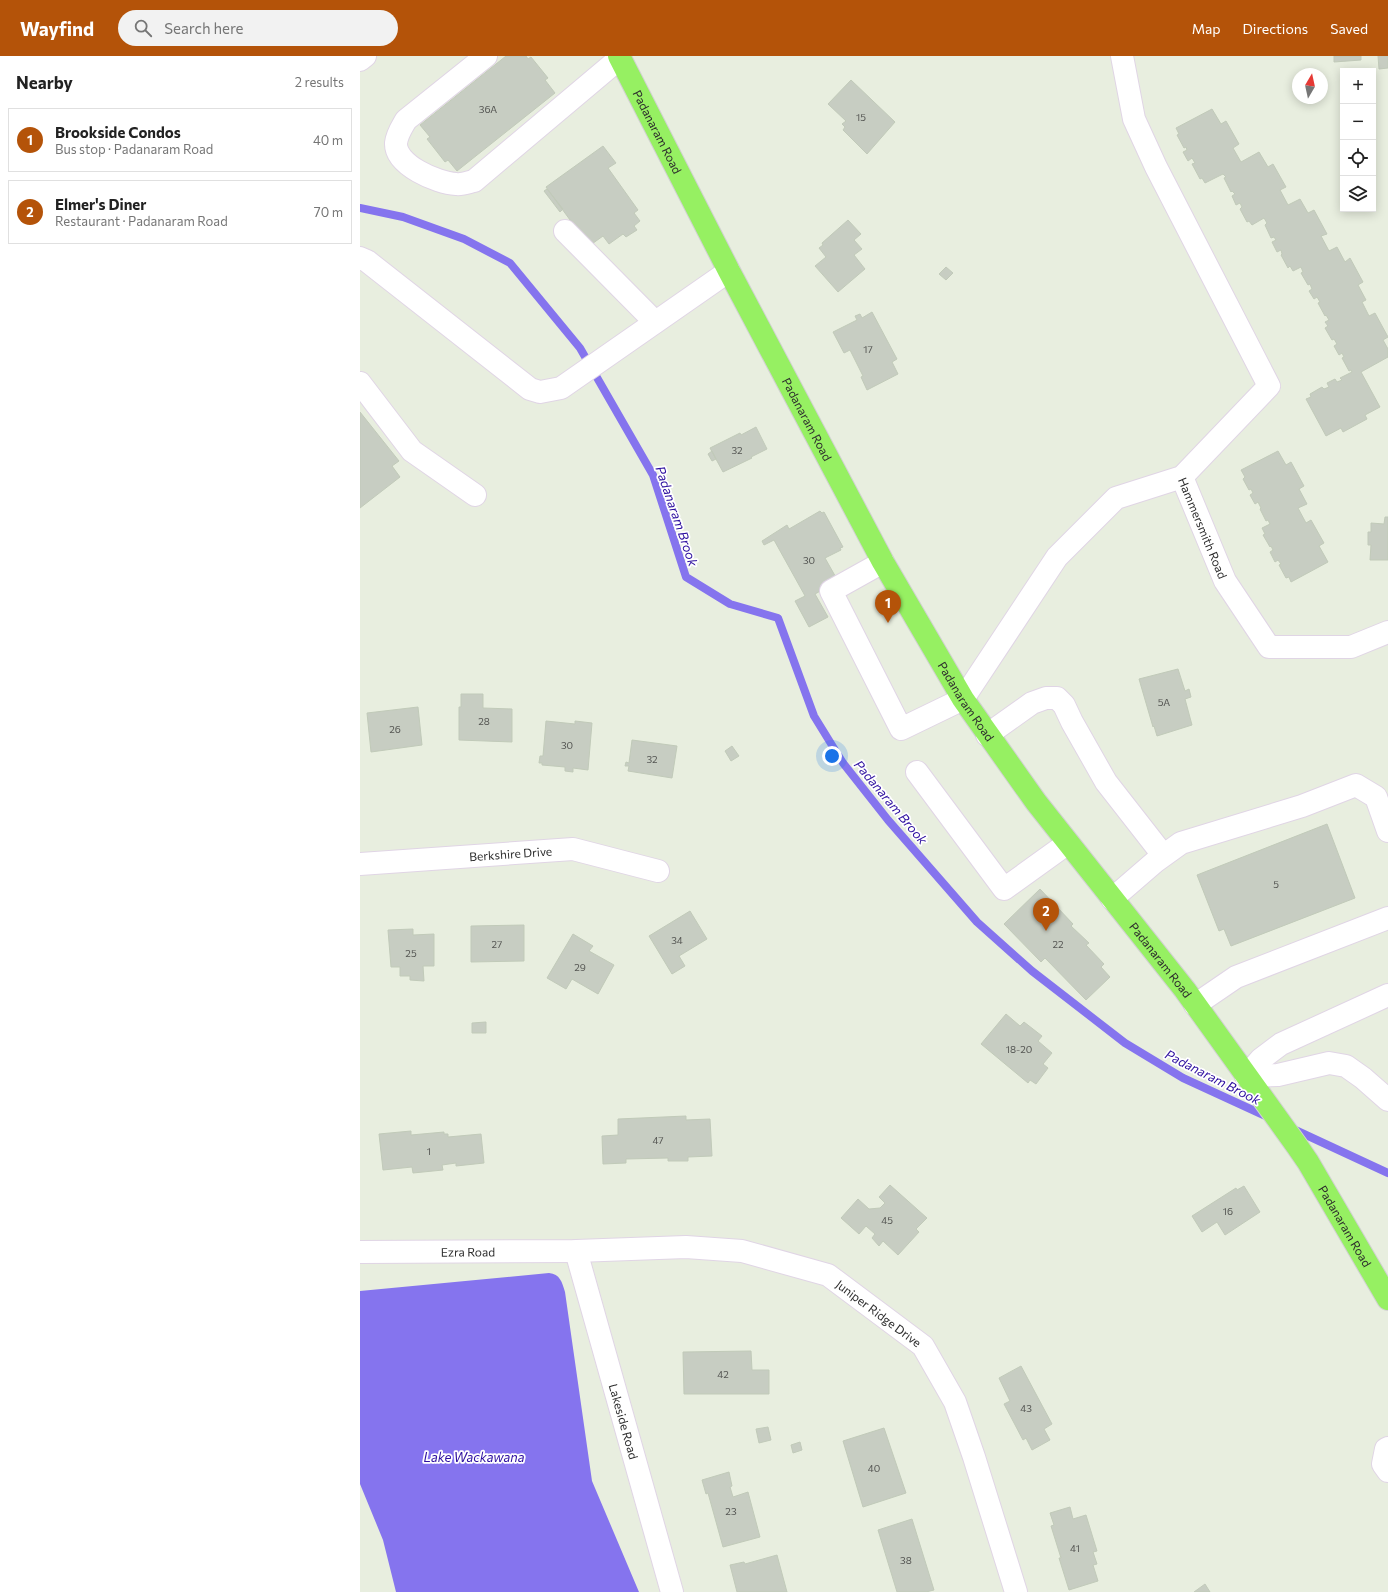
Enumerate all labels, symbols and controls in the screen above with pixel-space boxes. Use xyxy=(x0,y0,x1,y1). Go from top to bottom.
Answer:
search box xyxy=(118,10,398,46)
text: Wayfind xyxy=(20,17,94,40)
icon: search xyxy=(132,17,154,39)
text: Search here xyxy=(164,19,244,37)
text: Map xyxy=(1192,20,1221,37)
text: Directions xyxy=(1243,20,1308,37)
text: Saved xyxy=(1330,20,1368,37)
north arrow xyxy=(1292,68,1328,104)
map controls xyxy=(1340,68,1376,212)
button: + xyxy=(1340,68,1376,104)
text: Nearby xyxy=(16,72,73,93)
text: 2 results xyxy=(295,74,344,90)
street label: Padanaram Road xyxy=(631,88,685,176)
house number: 36A xyxy=(479,103,497,115)
button: − xyxy=(1340,104,1376,140)
house number: 15 xyxy=(856,111,866,123)
text: Brookside Condos xyxy=(55,123,181,141)
text: 1 xyxy=(27,132,33,148)
text: 40 m xyxy=(313,132,343,148)
button: locate xyxy=(1340,140,1376,176)
text: Bus stop · Padanaram Road xyxy=(55,141,213,157)
button: layers xyxy=(1340,176,1376,212)
text: Elmer's Diner xyxy=(55,195,146,213)
text: 2 xyxy=(26,204,34,220)
text: 70 m xyxy=(314,204,343,220)
text: Restaurant · Padanaram Road xyxy=(55,213,228,229)
house number: 17 xyxy=(863,343,873,355)
street label: Padanaram Road xyxy=(780,375,835,463)
house number: 32 xyxy=(731,444,743,456)
water label: Padanaram Brook xyxy=(652,464,702,569)
street label: Hammersmith Road xyxy=(1176,475,1230,581)
house number: 30 xyxy=(803,554,815,566)
pin: 1 xyxy=(875,590,901,623)
street label: Padanaram Road xyxy=(936,659,997,744)
house number: 5A xyxy=(1158,696,1170,708)
house number: 28 xyxy=(478,715,490,727)
house number: 26 xyxy=(389,723,401,735)
house number: 30 xyxy=(561,739,573,751)
your location xyxy=(822,746,842,766)
house number: 32 xyxy=(646,753,658,765)
water label: Padanaram Brook xyxy=(851,757,932,848)
street label: Berkshire Drive xyxy=(469,843,553,863)
house number: 5 xyxy=(1273,878,1279,890)
pin: 2 xyxy=(1033,898,1059,931)
street label: Padanaram Road xyxy=(1127,919,1195,1000)
house number: 34 xyxy=(671,934,683,946)
house number: 27 xyxy=(492,938,502,950)
house number: 22 xyxy=(1052,938,1064,950)
house number: 25 xyxy=(405,947,417,959)
house number: 29 xyxy=(574,961,586,973)
house number: 18-20 xyxy=(1006,1043,1032,1055)
water label: Padanaram Brook xyxy=(1163,1046,1264,1108)
house number: 47 xyxy=(652,1134,664,1146)
house number: 1 xyxy=(427,1145,431,1157)
street label: Padanaram Road xyxy=(1316,1183,1375,1269)
house number: 16 xyxy=(1223,1205,1233,1217)
house number: 45 xyxy=(881,1214,893,1226)
street label: Ezra Road xyxy=(441,1244,495,1259)
street label: Juniper Ridge Drive xyxy=(833,1277,924,1349)
house number: 42 xyxy=(717,1368,729,1380)
street label: Lakeside Road xyxy=(607,1382,641,1461)
house number: 43 xyxy=(1020,1402,1032,1414)
water label: Lake Wackawana xyxy=(424,1449,525,1465)
house number: 40 xyxy=(868,1462,880,1474)
house number: 23 xyxy=(725,1505,737,1517)
house number: 41 xyxy=(1070,1542,1080,1554)
house number: 38 xyxy=(900,1554,912,1566)

